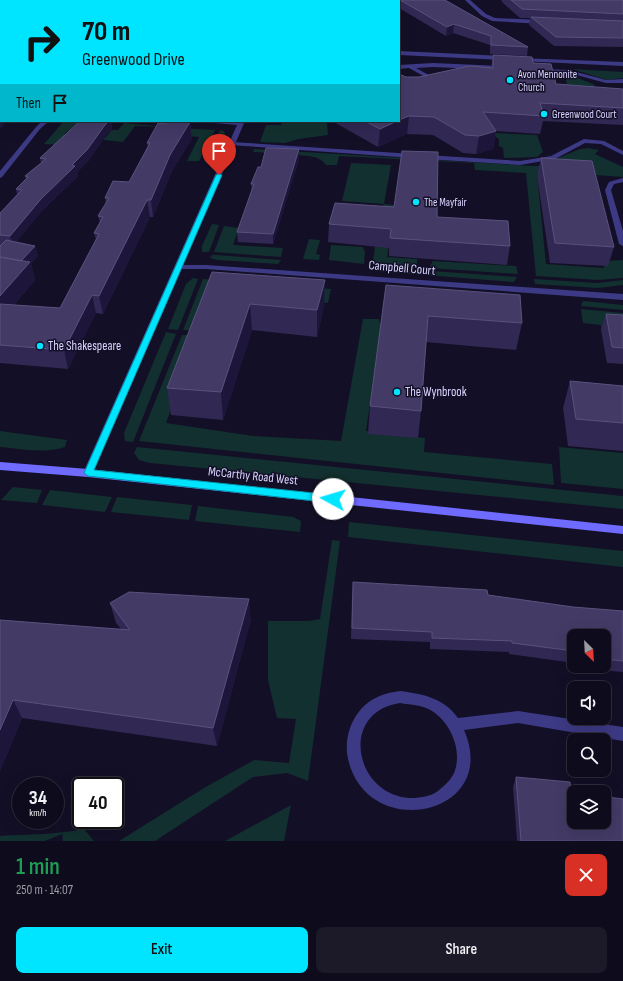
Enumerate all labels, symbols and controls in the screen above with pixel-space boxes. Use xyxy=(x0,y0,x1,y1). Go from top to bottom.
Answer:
text: 70 m xyxy=(82,15,130,48)
icon: right xyxy=(16,16,68,68)
text: Greenwood Drive xyxy=(82,49,185,70)
place label: Avon Mennonite Church xyxy=(517,68,577,94)
marker: Avon Mennonite Church xyxy=(505,75,515,85)
icon: arrive xyxy=(49,92,71,114)
text: Then xyxy=(16,94,41,113)
place label: Greenwood Court xyxy=(552,108,617,121)
marker: Greenwood Court xyxy=(539,109,549,119)
pin xyxy=(202,134,236,175)
icon: arrive xyxy=(208,140,230,162)
place label: The Mayfair xyxy=(424,196,467,209)
marker: The Mayfair xyxy=(411,197,421,207)
street label: Campbell Court xyxy=(368,257,436,279)
place label: The Shakespeare xyxy=(48,338,121,354)
marker: The Shakespeare xyxy=(35,341,45,351)
place label: The Wynbrook xyxy=(405,384,467,400)
marker: The Wynbrook xyxy=(392,387,402,397)
street label: McCarthy Road West xyxy=(207,463,299,489)
position arrow xyxy=(312,478,354,520)
north arrow xyxy=(567,629,611,673)
map controls xyxy=(567,629,611,829)
button: sound xyxy=(567,681,611,725)
button: search xyxy=(567,733,611,777)
speed limit sign: 40 xyxy=(72,777,124,829)
button: layers xyxy=(567,785,611,829)
text: 34 xyxy=(29,786,47,810)
text: km/h xyxy=(29,807,47,819)
text: 1 min xyxy=(16,852,60,881)
button: close xyxy=(565,854,607,896)
text: 250 m · 14:07 xyxy=(16,882,73,898)
button: Exit xyxy=(16,927,308,973)
button: Share xyxy=(316,927,607,973)

